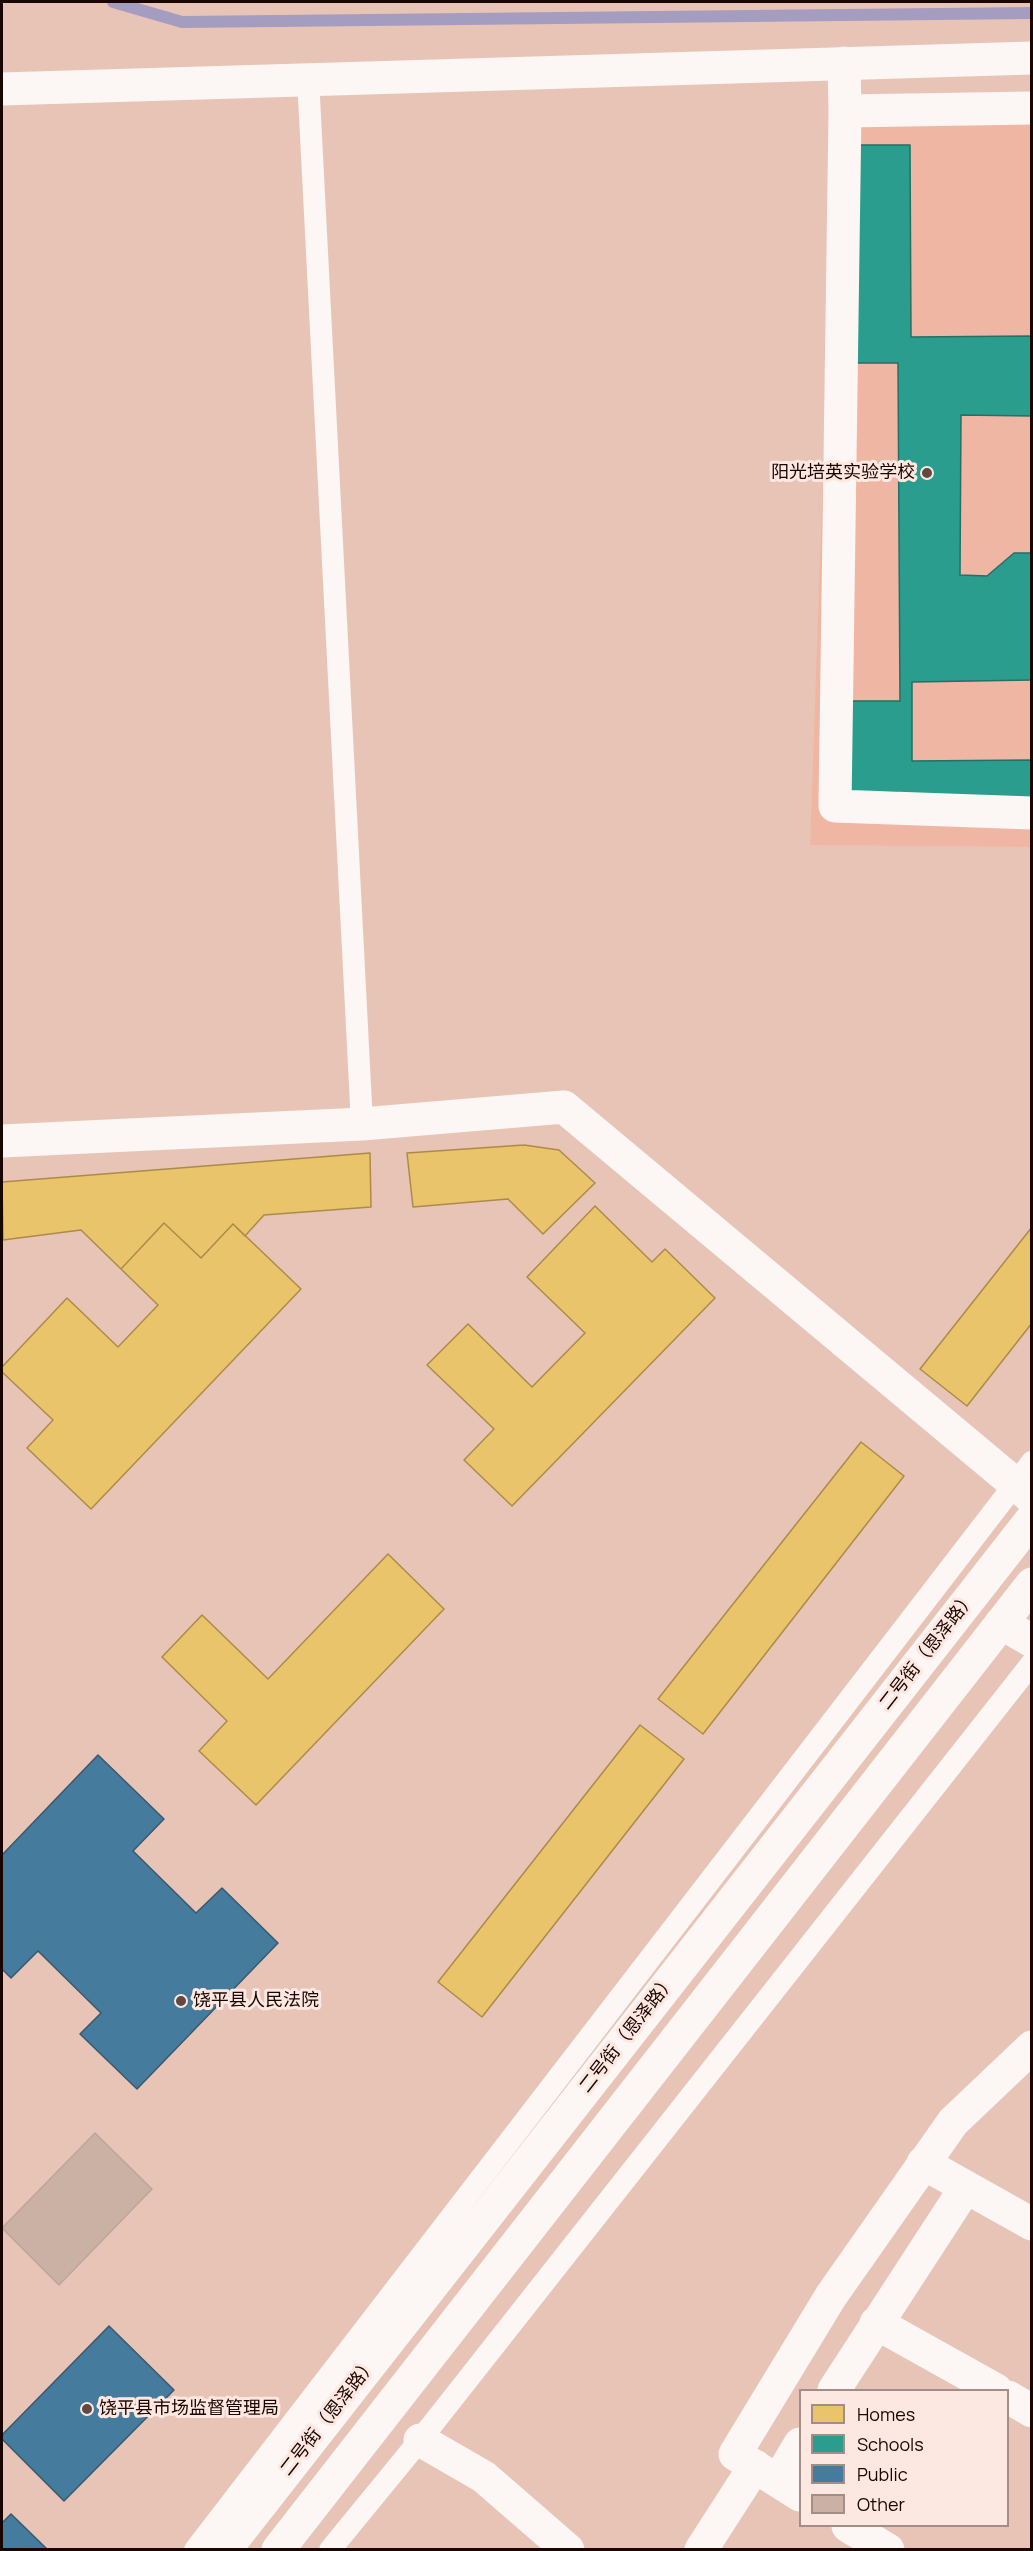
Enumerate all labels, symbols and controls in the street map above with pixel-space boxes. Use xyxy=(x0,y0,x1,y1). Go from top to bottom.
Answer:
place label: 阳光培英实验学校 xyxy=(771,462,915,484)
marker: 阳光培英实验学校 xyxy=(920,466,934,480)
street label: 二号街（恩泽路） xyxy=(875,1588,981,1714)
street label: 二号街（恩泽路） xyxy=(575,1971,681,2097)
place label: 饶平县人民法院 xyxy=(193,1990,319,2012)
marker: 饶平县人民法院 xyxy=(174,1994,188,2008)
street label: 二号街（恩泽路） xyxy=(276,2354,382,2480)
legend xyxy=(799,2389,1009,2527)
place label: 饶平县市场监督管理局 xyxy=(99,2398,279,2420)
marker: 饶平县市场监督管理局 xyxy=(80,2402,94,2416)
text: Homes xyxy=(857,2402,915,2426)
text: Schools xyxy=(857,2432,924,2456)
text: Public xyxy=(857,2462,908,2486)
text: Other xyxy=(857,2492,905,2516)

